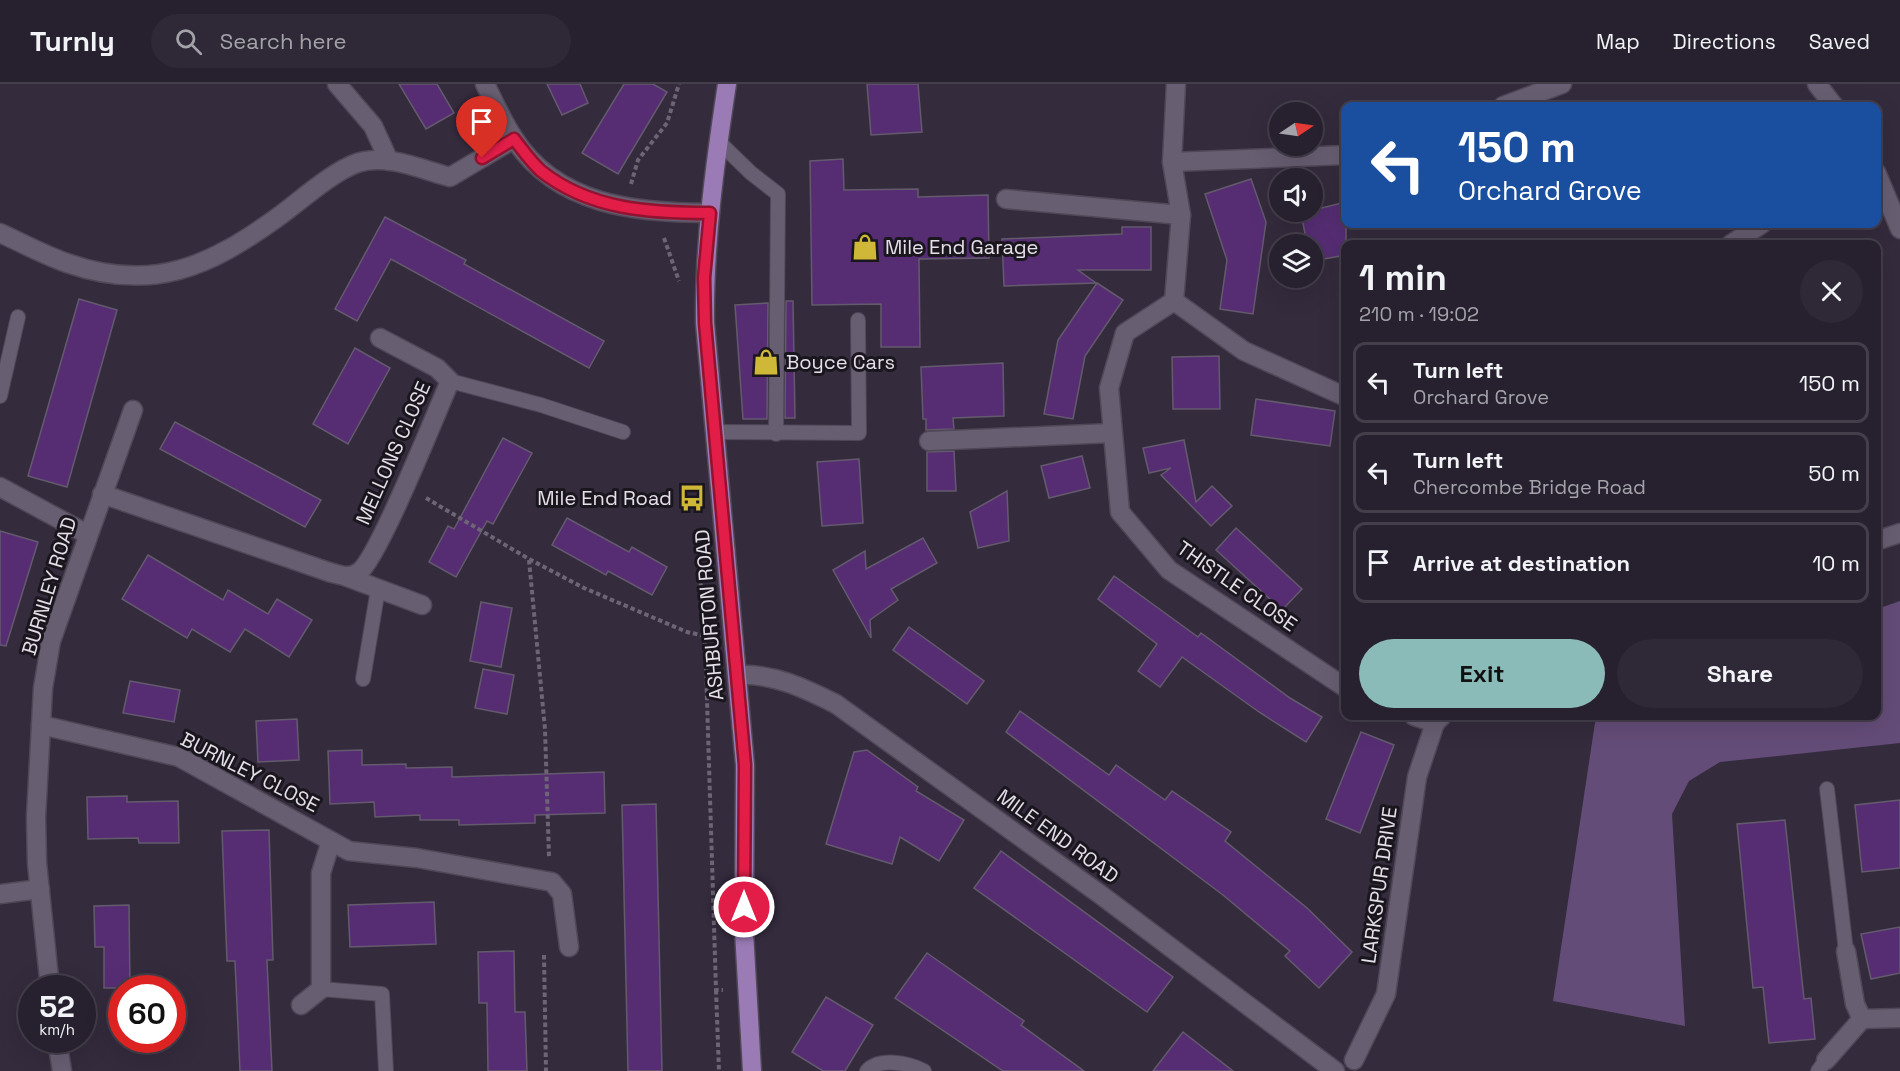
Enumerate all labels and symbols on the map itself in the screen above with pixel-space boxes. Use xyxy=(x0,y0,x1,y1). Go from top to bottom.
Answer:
pin xyxy=(456,96,507,158)
north arrow xyxy=(1269,102,1323,156)
shop icon: Mile End Garage xyxy=(850,232,880,262)
place label: Mile End Garage xyxy=(885,234,1038,260)
shop icon: Boyce Cars xyxy=(751,347,781,377)
place label: Boyce Cars xyxy=(786,349,895,375)
street label: MELLONS CLOSE xyxy=(350,377,436,529)
bus stop icon: Mile End Road xyxy=(677,483,707,513)
place label: Mile End Road xyxy=(537,485,672,511)
street label: BURNLEY ROAD xyxy=(16,514,82,658)
street label: ASHBURTON ROAD xyxy=(689,528,729,702)
street label: THISTLE CLOSE xyxy=(1172,535,1302,637)
street label: BURNLEY CLOSE xyxy=(176,726,324,818)
street label: MILE END ROAD xyxy=(992,783,1124,889)
street label: LARKSPUR DRIVE xyxy=(1355,805,1403,965)
position arrow xyxy=(712,875,776,939)
speed limit sign: 60 xyxy=(108,975,186,1053)

